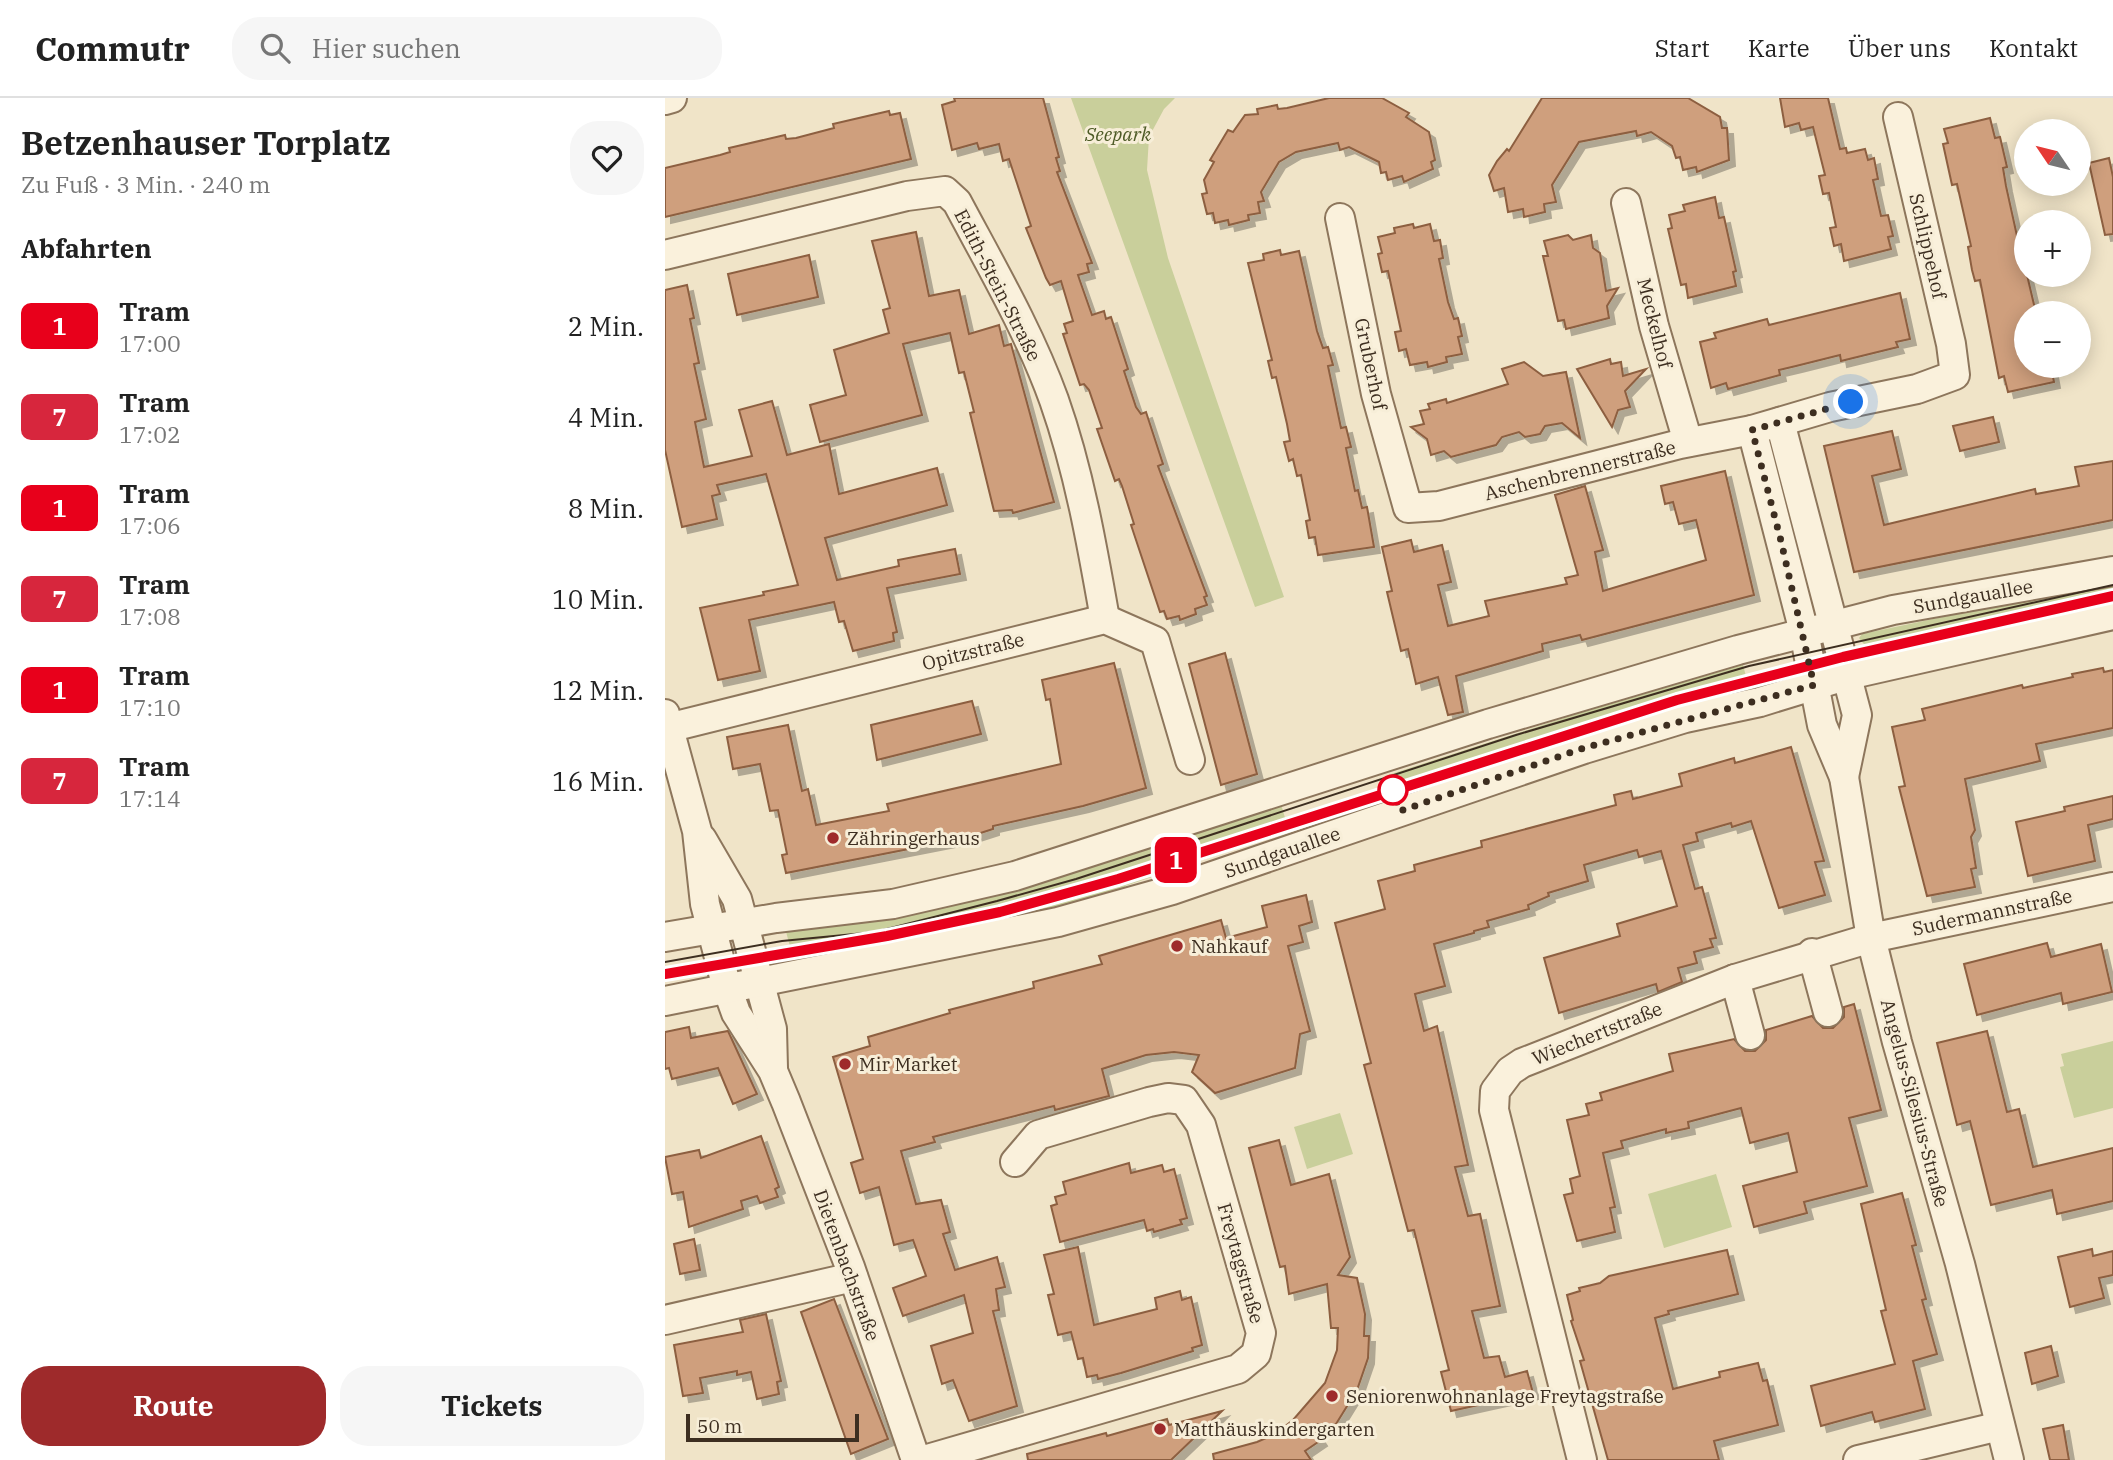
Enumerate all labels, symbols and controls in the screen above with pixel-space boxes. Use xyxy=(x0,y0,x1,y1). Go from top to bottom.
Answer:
search box xyxy=(232,17,722,80)
text: Commutr xyxy=(35,27,190,70)
icon: search xyxy=(256,29,294,67)
text: Hier suchen xyxy=(312,31,461,65)
text: Start xyxy=(1655,32,1710,64)
text: Karte xyxy=(1748,32,1810,64)
text: Über uns xyxy=(1848,32,1951,64)
text: Kontakt xyxy=(1989,32,2078,64)
north arrow xyxy=(2014,119,2091,196)
map controls xyxy=(2014,119,2091,378)
text: Betzenhauser Torplatz xyxy=(21,121,391,164)
button: heart xyxy=(570,121,644,195)
park label: Seepark xyxy=(1084,122,1152,146)
text: Zu Fuß · 3 Min. · 240 m xyxy=(21,169,270,199)
street label: Schlippehof xyxy=(1904,191,1952,302)
street label: Edith-Stein-Straße xyxy=(949,205,1047,365)
button: + xyxy=(2014,210,2091,287)
text: Abfahrten xyxy=(21,231,152,265)
street label: Meckelhof xyxy=(1632,275,1678,372)
text: Tram xyxy=(119,294,190,328)
button: − xyxy=(2014,301,2091,378)
text: 2 Min. xyxy=(568,309,644,343)
text: 1 xyxy=(52,310,67,342)
street label: Gruberhof xyxy=(1350,316,1393,414)
text: 17:00 xyxy=(119,328,181,358)
your location xyxy=(1833,384,1868,419)
text: Tram xyxy=(119,385,190,419)
text: 4 Min. xyxy=(568,400,644,434)
text: 7 xyxy=(52,401,67,433)
text: 17:02 xyxy=(119,419,181,449)
street label: Aschenbrennerstraße xyxy=(1482,435,1678,505)
text: Tram xyxy=(119,476,190,510)
text: 8 Min. xyxy=(568,491,644,525)
text: 1 xyxy=(52,492,67,524)
text: 17:06 xyxy=(119,510,181,540)
text: Tram xyxy=(119,567,190,601)
street label: Sundgauallee xyxy=(1911,574,2035,618)
text: 10 Min. xyxy=(552,582,644,616)
text: 7 xyxy=(52,583,67,615)
text: 17:08 xyxy=(119,601,181,631)
street label: Opitzstraße xyxy=(919,627,1027,675)
text: Tram xyxy=(119,658,190,692)
text: 12 Min. xyxy=(552,673,644,707)
text: 1 xyxy=(52,674,67,706)
text: 17:10 xyxy=(119,692,181,722)
text: Tram xyxy=(119,749,190,783)
text: 16 Min. xyxy=(552,764,644,798)
text: 7 xyxy=(52,765,67,797)
unlabelled marker xyxy=(1378,775,1408,805)
text: 17:14 xyxy=(119,783,181,813)
street label: Sundgauallee xyxy=(1221,821,1343,883)
place label: Zähringerhaus xyxy=(847,826,980,850)
marker: Zähringerhaus xyxy=(825,830,841,846)
line badge: 1 xyxy=(1153,837,1199,883)
text: 1 xyxy=(1169,844,1183,876)
street label: Sudermannstraße xyxy=(1910,883,2074,941)
place label: Nahkauf xyxy=(1191,934,1269,958)
marker: Nahkauf xyxy=(1169,938,1185,954)
street label: Wiechertstraße xyxy=(1528,996,1666,1070)
street label: Angelus-Silesius-Straße xyxy=(1876,996,1954,1210)
place label: Mir Market xyxy=(859,1052,958,1076)
marker: Mir Market xyxy=(837,1056,853,1072)
street label: Dietenbachstraße xyxy=(808,1186,886,1344)
street label: Freytagstraße xyxy=(1212,1200,1270,1326)
button: Route xyxy=(21,1366,326,1446)
button: Tickets xyxy=(340,1366,644,1446)
place label: Seniorenwohnanlage Freytagstraße xyxy=(1346,1384,1664,1408)
marker: Seniorenwohnanlage Freytagstraße xyxy=(1324,1388,1340,1404)
scale bar xyxy=(686,1411,859,1443)
text: 50 m xyxy=(697,1414,742,1438)
place label: Matthäuskindergarten xyxy=(1174,1417,1375,1441)
marker: Matthäuskindergarten xyxy=(1152,1421,1168,1437)

